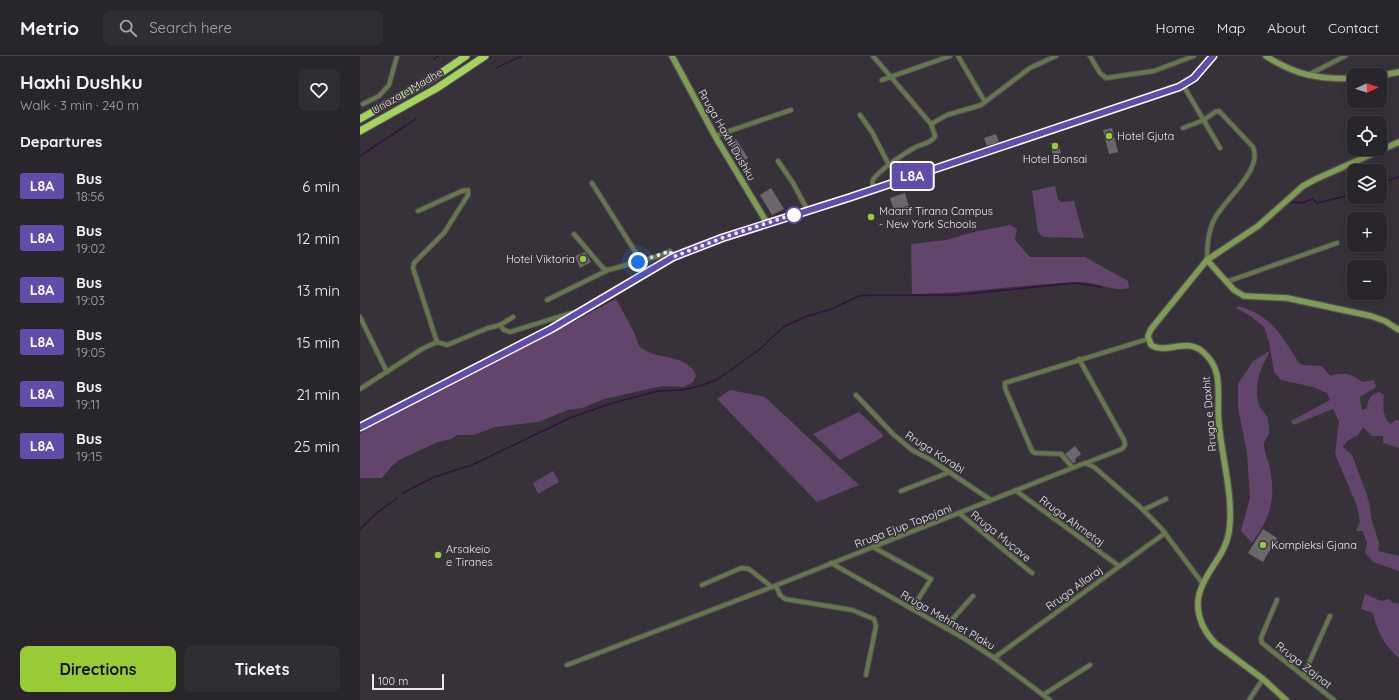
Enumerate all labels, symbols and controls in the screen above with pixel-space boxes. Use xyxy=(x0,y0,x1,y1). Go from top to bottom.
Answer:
search box xyxy=(103,10,383,46)
text: Metrio xyxy=(20,16,79,40)
icon: search xyxy=(117,17,139,39)
text: Search here xyxy=(149,18,232,37)
text: Home xyxy=(1156,19,1195,37)
text: Map xyxy=(1217,19,1245,37)
text: About xyxy=(1267,19,1306,37)
text: Contact xyxy=(1328,19,1379,37)
street label: Unaza e Madhe xyxy=(369,65,445,117)
north arrow xyxy=(1347,68,1387,108)
map controls xyxy=(1347,68,1387,300)
button: heart xyxy=(298,69,340,111)
text: Haxhi Dushku xyxy=(20,70,143,94)
street label: Rruga Haxhi Dushku xyxy=(695,87,759,183)
text: Walk · 3 min · 240 m xyxy=(20,97,139,113)
button: locate xyxy=(1347,116,1387,156)
place label: Hotel Gjuta xyxy=(1117,129,1174,143)
marker: Hotel Gjuta xyxy=(1104,131,1114,141)
text: Departures xyxy=(20,132,102,151)
marker: Hotel Bonsai xyxy=(1050,141,1060,151)
place label: Hotel Bonsai xyxy=(1023,152,1087,166)
line badge: L8A xyxy=(889,163,935,189)
button: layers xyxy=(1347,164,1387,204)
text: L8A xyxy=(900,167,924,185)
text: Bus xyxy=(76,169,102,188)
text: L8A xyxy=(30,177,54,195)
text: 6 min xyxy=(302,177,340,196)
text: 18:56 xyxy=(76,188,104,204)
place label: Maarif Tirana Campus - New York Schools xyxy=(879,204,993,231)
unlabelled marker xyxy=(785,206,803,224)
marker: Maarif Tirana Campus - New York Schools xyxy=(866,212,876,222)
button: + xyxy=(1347,212,1387,252)
text: Bus xyxy=(76,221,102,240)
text: L8A xyxy=(30,229,54,247)
text: 12 min xyxy=(296,229,340,248)
text: 19:02 xyxy=(76,240,105,256)
place label: Hotel Viktoria xyxy=(506,252,575,266)
your location xyxy=(628,252,648,272)
marker: Hotel Viktoria xyxy=(578,254,588,264)
button: − xyxy=(1347,260,1387,300)
text: Bus xyxy=(76,273,102,292)
text: L8A xyxy=(30,281,54,299)
text: 13 min xyxy=(297,281,340,300)
text: 19:03 xyxy=(76,292,105,308)
text: Bus xyxy=(76,325,102,344)
text: L8A xyxy=(30,333,54,351)
text: 15 min xyxy=(297,333,340,352)
text: 19:05 xyxy=(76,344,105,360)
street label: Rruga e Daxhit xyxy=(1199,375,1219,452)
text: Bus xyxy=(76,377,102,396)
text: L8A xyxy=(30,385,54,403)
text: 21 min xyxy=(296,385,340,404)
text: 19:11 xyxy=(76,396,100,412)
street label: Rruga Korabi xyxy=(903,428,967,476)
text: Bus xyxy=(76,429,102,448)
text: L8A xyxy=(30,437,54,455)
text: 25 min xyxy=(294,437,340,456)
text: 19:15 xyxy=(76,448,102,464)
street label: Rruga Ahmetaj xyxy=(1037,493,1107,549)
street label: Rruga Ejup Topojani xyxy=(852,501,954,551)
street label: Rruga Muçave xyxy=(968,507,1034,565)
place label: Kompleksi Gjana xyxy=(1271,538,1357,552)
marker: Kompleksi Gjana xyxy=(1258,540,1268,550)
place label: Arsakeio e Tiranes xyxy=(446,542,493,569)
marker: Arsakeio e Tiranes xyxy=(433,550,443,560)
street label: Rruga Allaraj xyxy=(1043,563,1105,613)
street label: Rruga Mehmet Plaku xyxy=(898,587,998,653)
street label: Rruga Zajnat xyxy=(1273,639,1335,692)
button: Directions xyxy=(20,646,176,692)
button: Tickets xyxy=(184,646,340,692)
scale bar xyxy=(372,672,444,691)
text: 100 m xyxy=(378,674,408,688)

